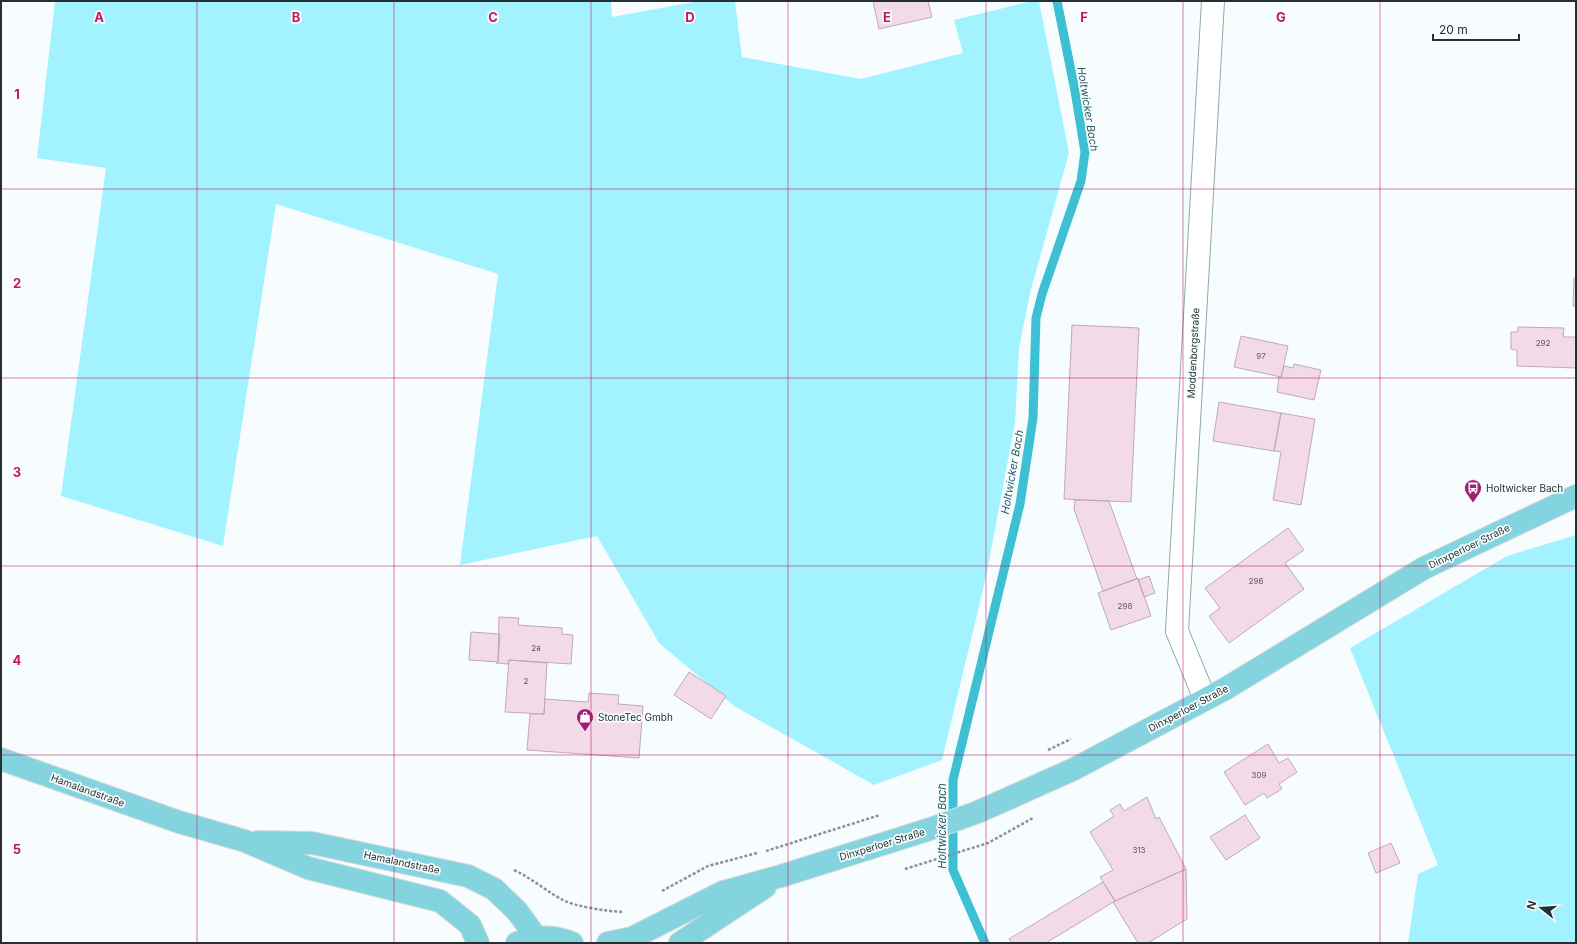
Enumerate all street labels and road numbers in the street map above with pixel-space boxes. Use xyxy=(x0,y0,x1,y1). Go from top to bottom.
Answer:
street label: Moddenborgstraße xyxy=(1185,307,1201,399)
street label: Dinxperloer Straße xyxy=(1426,521,1512,571)
street label: Dinxperloer Straße xyxy=(1146,682,1230,734)
street label: Hamalandstraße xyxy=(50,771,127,809)
street label: Dinxperloer Straße xyxy=(838,825,926,863)
street label: Hamalandstraße xyxy=(363,848,441,876)

